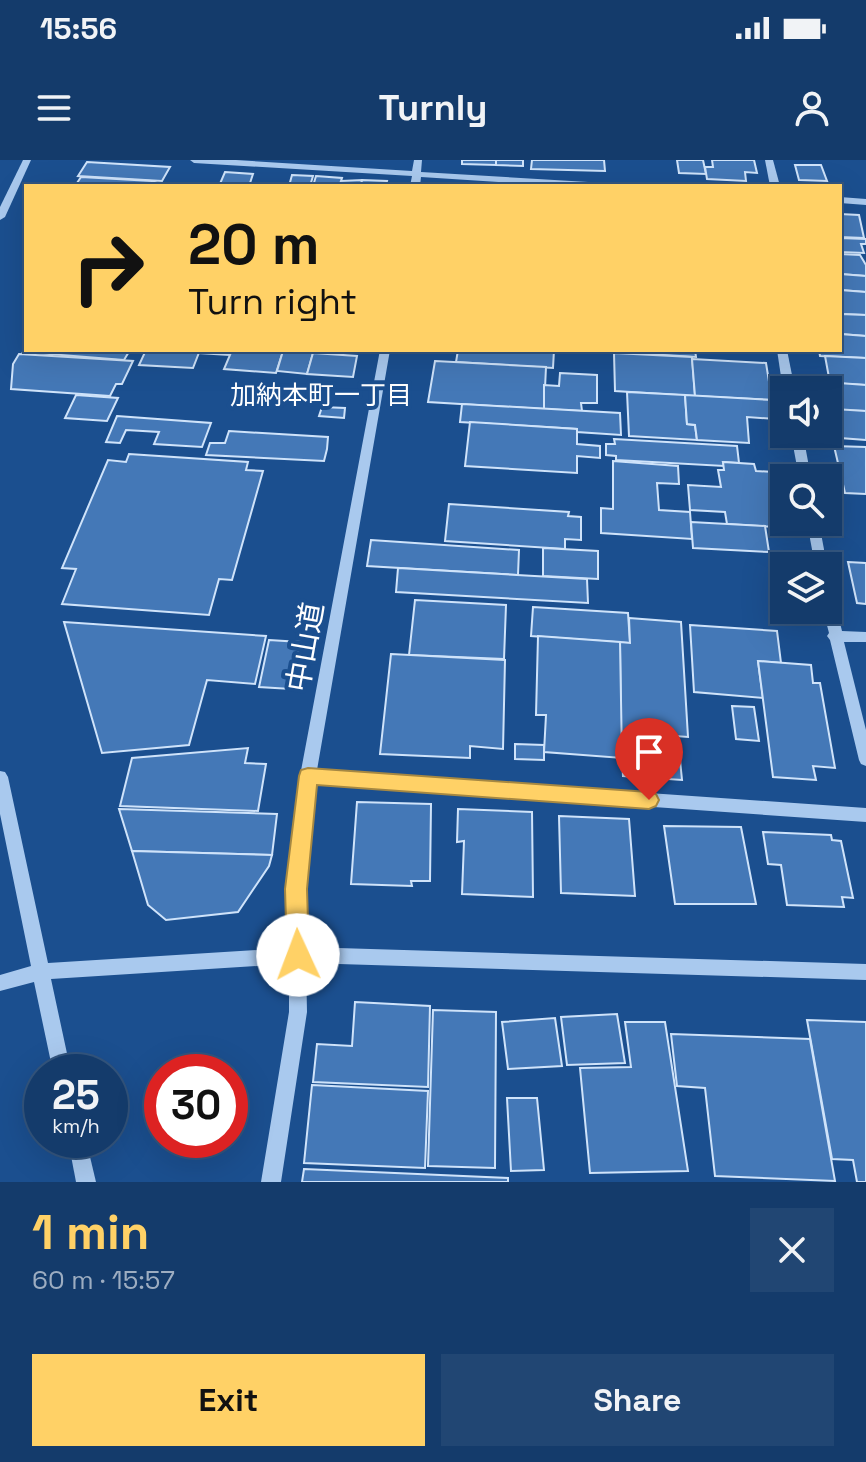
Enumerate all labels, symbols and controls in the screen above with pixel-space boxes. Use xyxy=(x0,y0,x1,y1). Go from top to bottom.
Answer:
text: 15:56 xyxy=(40,9,117,48)
text: Turnly xyxy=(379,85,487,131)
icon: menu xyxy=(32,86,76,130)
icon: person xyxy=(790,86,834,130)
text: 20 m xyxy=(188,209,320,280)
icon: right xyxy=(56,216,160,320)
text: Turn right xyxy=(188,279,357,325)
map controls xyxy=(770,376,842,624)
button: sound xyxy=(770,376,842,448)
district label: 加納本町一丁目 xyxy=(230,378,412,412)
button: search xyxy=(770,464,842,536)
button: layers xyxy=(770,552,842,624)
street label: 中山道 xyxy=(278,599,332,695)
pin xyxy=(615,718,683,800)
icon: arrive xyxy=(627,730,671,774)
position arrow xyxy=(256,913,340,997)
speed limit sign: 30 xyxy=(144,1054,248,1158)
text: 25 xyxy=(52,1070,100,1121)
text: km/h xyxy=(52,1113,100,1139)
text: 1 min xyxy=(32,1202,149,1263)
button: close xyxy=(750,1208,834,1292)
text: 60 m · 15:57 xyxy=(32,1263,175,1297)
button: Exit xyxy=(32,1354,425,1446)
button: Share xyxy=(441,1354,834,1446)

